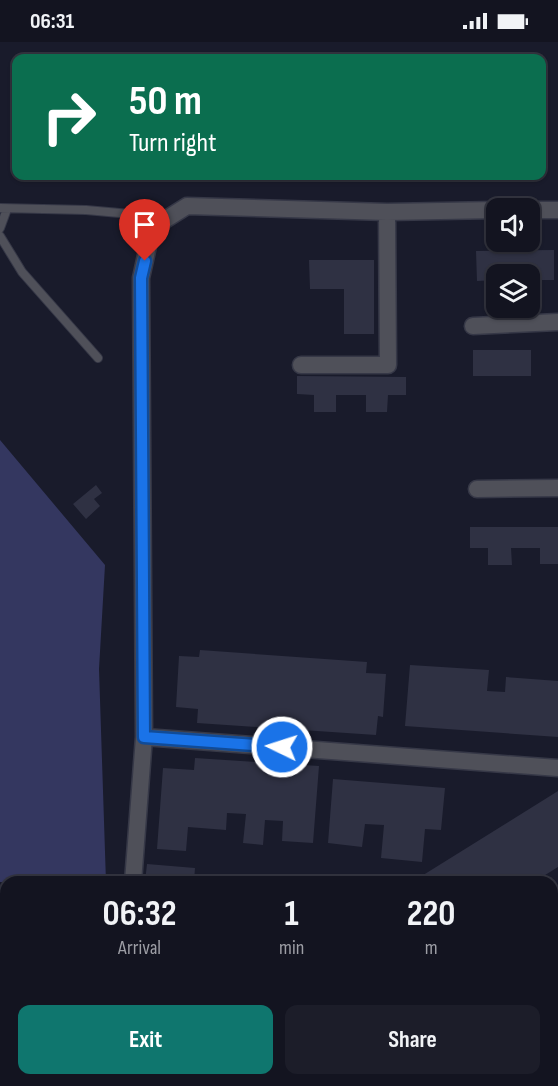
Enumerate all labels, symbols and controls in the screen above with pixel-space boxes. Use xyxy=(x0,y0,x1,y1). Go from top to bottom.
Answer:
text: 06:31 xyxy=(30,8,74,35)
text: 50 m xyxy=(129,76,202,127)
icon: right xyxy=(30,78,108,156)
text: Turn right xyxy=(129,127,216,159)
map controls xyxy=(486,198,540,318)
button: sound xyxy=(486,198,540,252)
pin xyxy=(119,199,170,261)
icon: arrive xyxy=(128,208,161,241)
button: layers xyxy=(486,264,540,318)
position arrow xyxy=(250,715,314,779)
text: 06:32 xyxy=(103,893,177,936)
text: 1 xyxy=(285,893,299,936)
text: 220 xyxy=(407,893,455,936)
text: Arrival xyxy=(118,936,161,960)
text: min xyxy=(279,936,304,960)
text: m xyxy=(425,936,438,960)
button: Exit xyxy=(18,1005,273,1074)
button: Share xyxy=(285,1005,540,1074)

